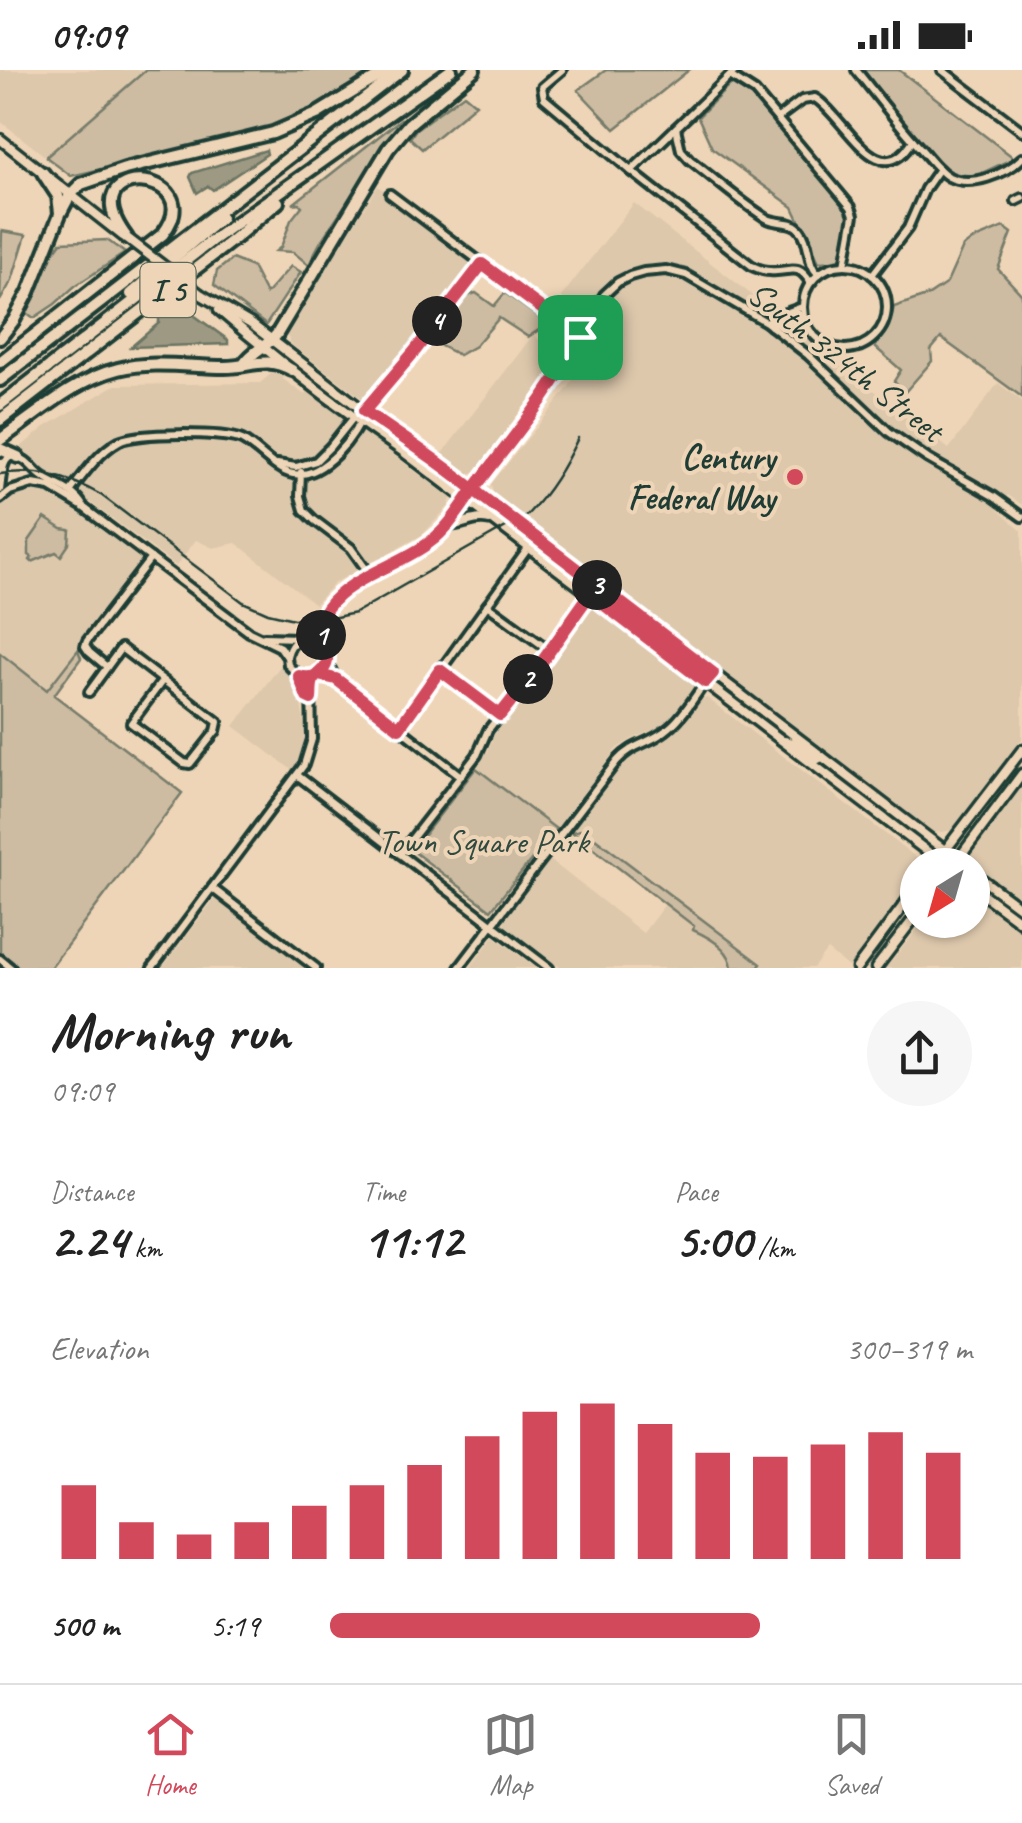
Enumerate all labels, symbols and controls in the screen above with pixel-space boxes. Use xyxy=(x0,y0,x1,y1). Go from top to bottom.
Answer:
text: 09:09 xyxy=(50,12,125,59)
road number: I 5 xyxy=(140,263,196,317)
street label: South 324th Street xyxy=(739,271,955,454)
pin xyxy=(538,295,623,380)
pin: 4 xyxy=(412,296,462,346)
text: 4 xyxy=(431,303,443,338)
icon: arrive xyxy=(553,310,608,365)
place label: Century Federal Way xyxy=(628,435,778,520)
marker: Century Federal Way xyxy=(784,466,806,488)
pin: 3 xyxy=(572,560,622,610)
text: 3 xyxy=(591,567,603,602)
pin: 1 xyxy=(296,610,346,660)
text: 1 xyxy=(315,617,327,652)
pin: 2 xyxy=(503,654,553,704)
text: 2 xyxy=(522,661,534,696)
park label: Town Square Park xyxy=(377,819,591,864)
north arrow xyxy=(900,848,990,938)
map controls xyxy=(900,848,990,938)
text: Morning run xyxy=(50,997,290,1067)
button: share xyxy=(867,1001,972,1106)
text: 09:09 xyxy=(50,1070,114,1111)
text: Distance xyxy=(50,1174,134,1209)
text: Time xyxy=(362,1174,405,1209)
text: Pace xyxy=(675,1174,718,1209)
text: 2.24 xyxy=(50,1209,127,1272)
text: 11:12 xyxy=(362,1209,462,1272)
text: 5:00 xyxy=(675,1209,751,1272)
text: km xyxy=(127,1230,162,1265)
text: /km xyxy=(751,1230,795,1265)
text: Elevation xyxy=(50,1328,148,1369)
text: 300–319 m xyxy=(846,1328,972,1369)
text: 500 m xyxy=(50,1605,119,1646)
text: 5:19 xyxy=(210,1605,260,1646)
tab: Home xyxy=(143,1707,198,1802)
tab: Map xyxy=(483,1707,538,1802)
tab: Saved xyxy=(824,1707,879,1802)

